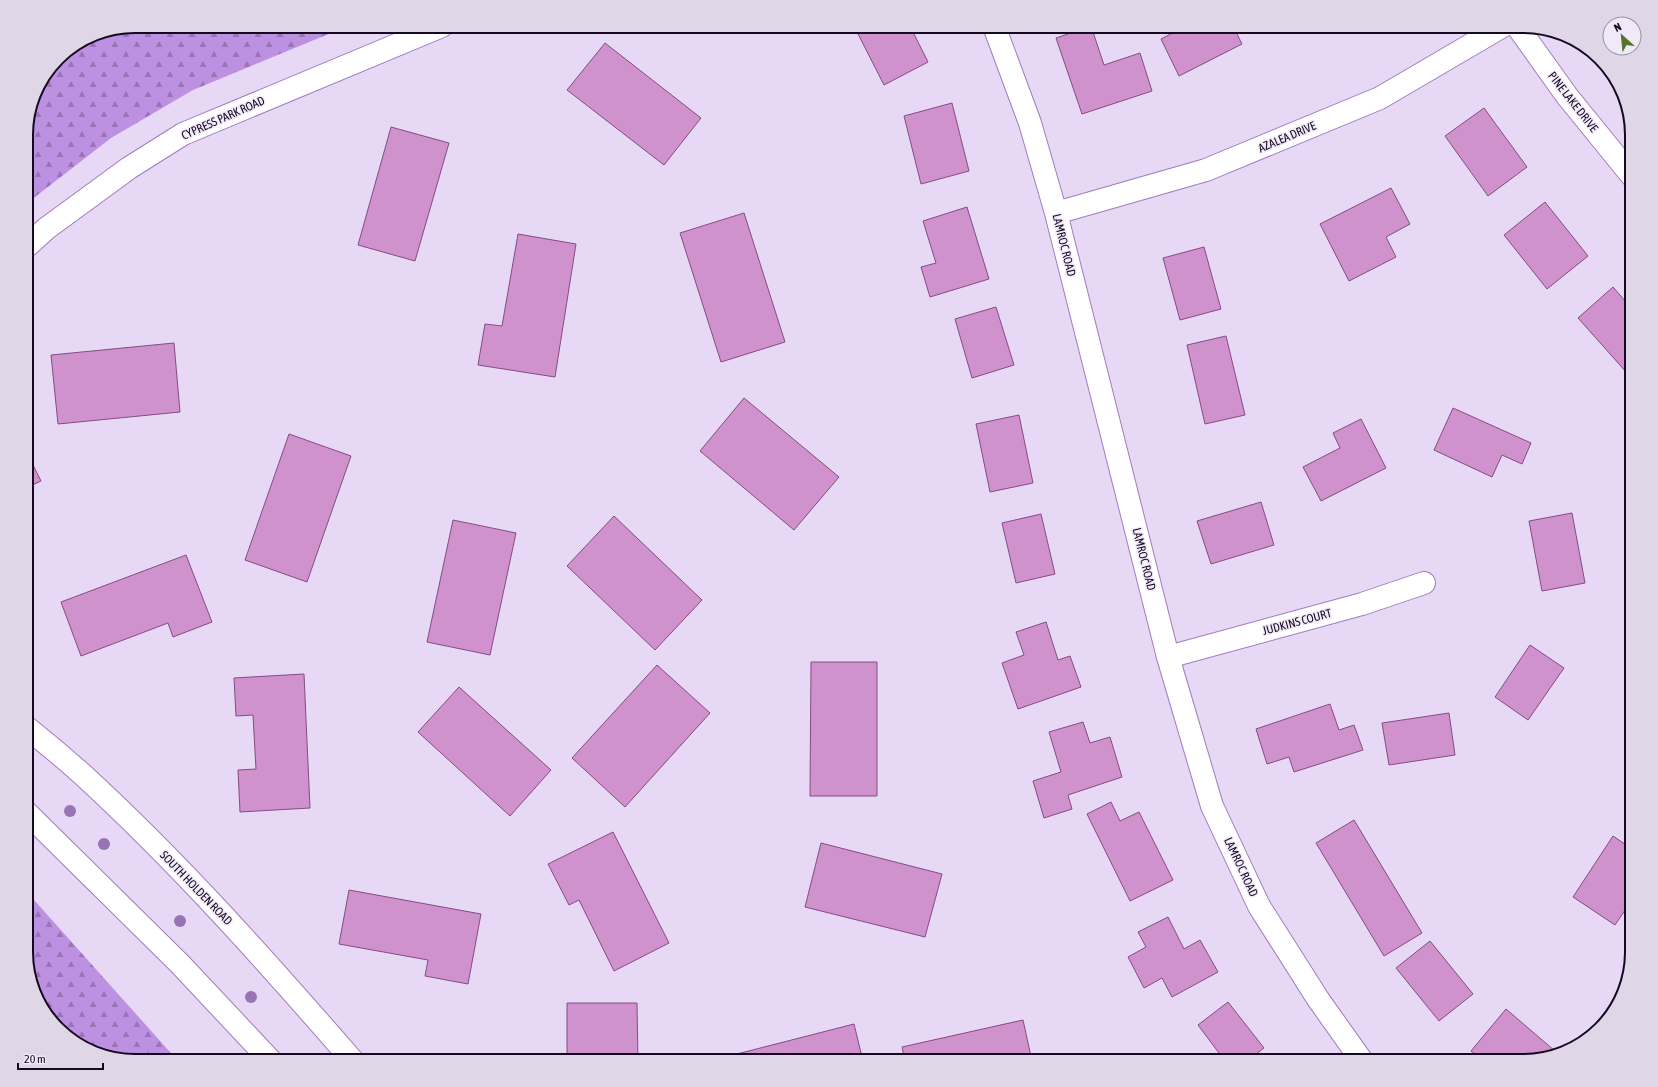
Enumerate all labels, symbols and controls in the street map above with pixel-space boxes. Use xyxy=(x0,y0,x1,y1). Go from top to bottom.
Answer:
north arrow xyxy=(1602,16,1642,56)
text: N xyxy=(1612,20,1623,34)
street label: PINE LAKE DRIVE xyxy=(1545,69,1601,135)
street label: CYPRESS PARK ROAD xyxy=(179,93,267,143)
street label: AZALEA DRIVE xyxy=(1256,119,1318,155)
street label: LAMROC ROAD xyxy=(1049,212,1079,278)
street label: LAMROC ROAD xyxy=(1129,526,1159,592)
street label: JUDKINS COURT xyxy=(1261,606,1334,638)
street label: LAMROC ROAD xyxy=(1221,835,1261,899)
street label: SOUTH HOLDEN ROAD xyxy=(157,848,235,928)
scale bar xyxy=(18,1045,103,1071)
text: 20 m xyxy=(24,1052,46,1066)

